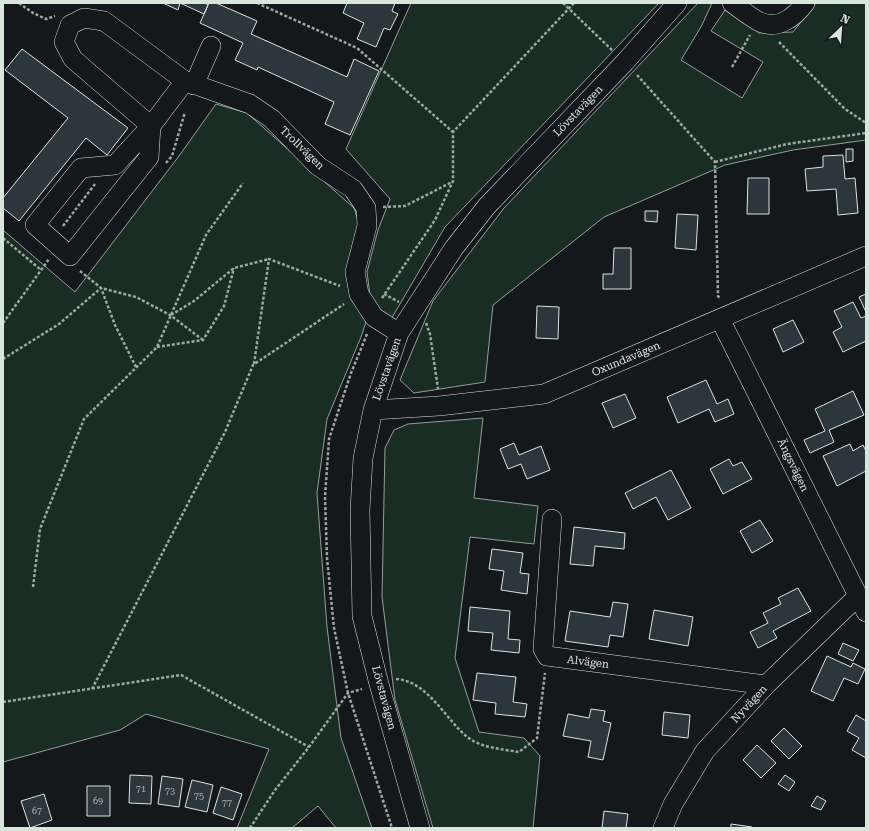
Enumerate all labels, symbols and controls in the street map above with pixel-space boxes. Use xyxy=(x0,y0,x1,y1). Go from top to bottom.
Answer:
north arrow xyxy=(821,8,861,48)
text: N xyxy=(838,12,852,27)
street label: Lövstavägen xyxy=(550,83,606,139)
street label: Trollvägen xyxy=(277,124,327,172)
street label: Lövstavägen xyxy=(370,336,404,402)
street label: Oxundavägen xyxy=(590,339,662,379)
street label: Ängsvägen xyxy=(775,436,812,494)
street label: Alvägen xyxy=(566,653,610,671)
street label: Lövstavägen xyxy=(369,665,399,731)
street label: Nyvägen xyxy=(728,682,770,726)
house number: 71 xyxy=(136,784,146,794)
house number: 73 xyxy=(165,786,175,796)
house number: 75 xyxy=(194,791,204,801)
house number: 69 xyxy=(93,796,103,806)
house number: 77 xyxy=(222,798,232,808)
house number: 67 xyxy=(32,806,42,816)

